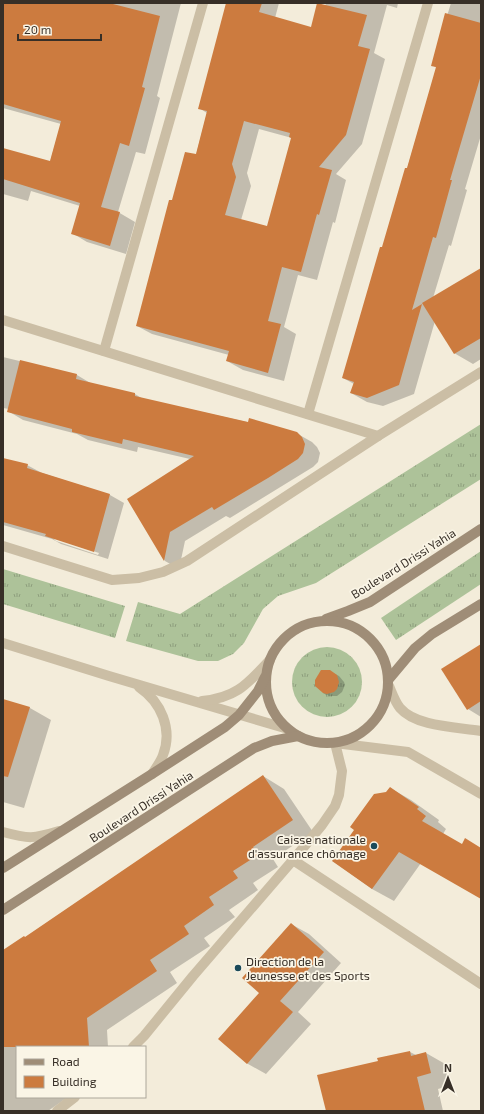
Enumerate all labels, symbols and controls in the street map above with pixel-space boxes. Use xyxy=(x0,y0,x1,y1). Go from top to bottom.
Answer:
scale bar xyxy=(18,16,101,42)
text: 20 m xyxy=(24,22,51,36)
street label: Boulevard Drissi Yahia xyxy=(348,525,458,601)
street label: Boulevard Drissi Yahia xyxy=(87,767,195,845)
place label: Caisse nationale d'assurance chômage xyxy=(248,832,366,860)
marker: Caisse nationale d'assurance chômage xyxy=(369,841,379,851)
place label: Direction de la Jeunesse et des Sports xyxy=(246,954,370,982)
marker: Direction de la Jeunesse et des Sports xyxy=(233,963,243,973)
legend xyxy=(16,1046,146,1098)
text: Road xyxy=(52,1054,80,1068)
north arrow xyxy=(428,1058,468,1098)
text: N xyxy=(444,1061,452,1074)
text: Building xyxy=(52,1074,97,1088)

